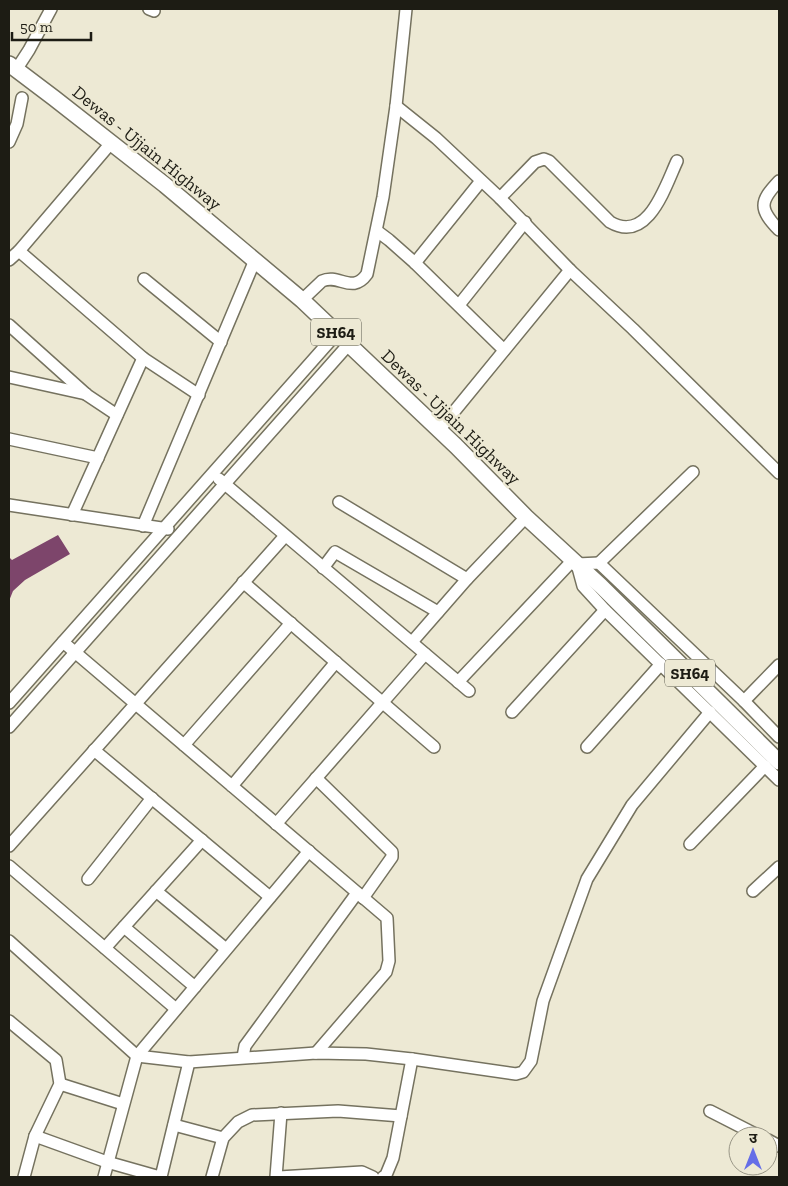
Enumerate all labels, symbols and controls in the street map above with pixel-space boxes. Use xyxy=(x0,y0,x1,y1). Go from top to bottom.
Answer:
scale bar xyxy=(12,10,91,42)
text: 50 m xyxy=(20,18,53,36)
street label: Dewas - Ujjain Highway xyxy=(68,81,227,215)
road number: SH64 xyxy=(311,318,361,346)
street label: Dewas - Ujjain Highway xyxy=(377,345,526,490)
road number: SH64 xyxy=(665,660,715,686)
north arrow xyxy=(728,1126,778,1176)
text: उ xyxy=(749,1130,758,1147)

